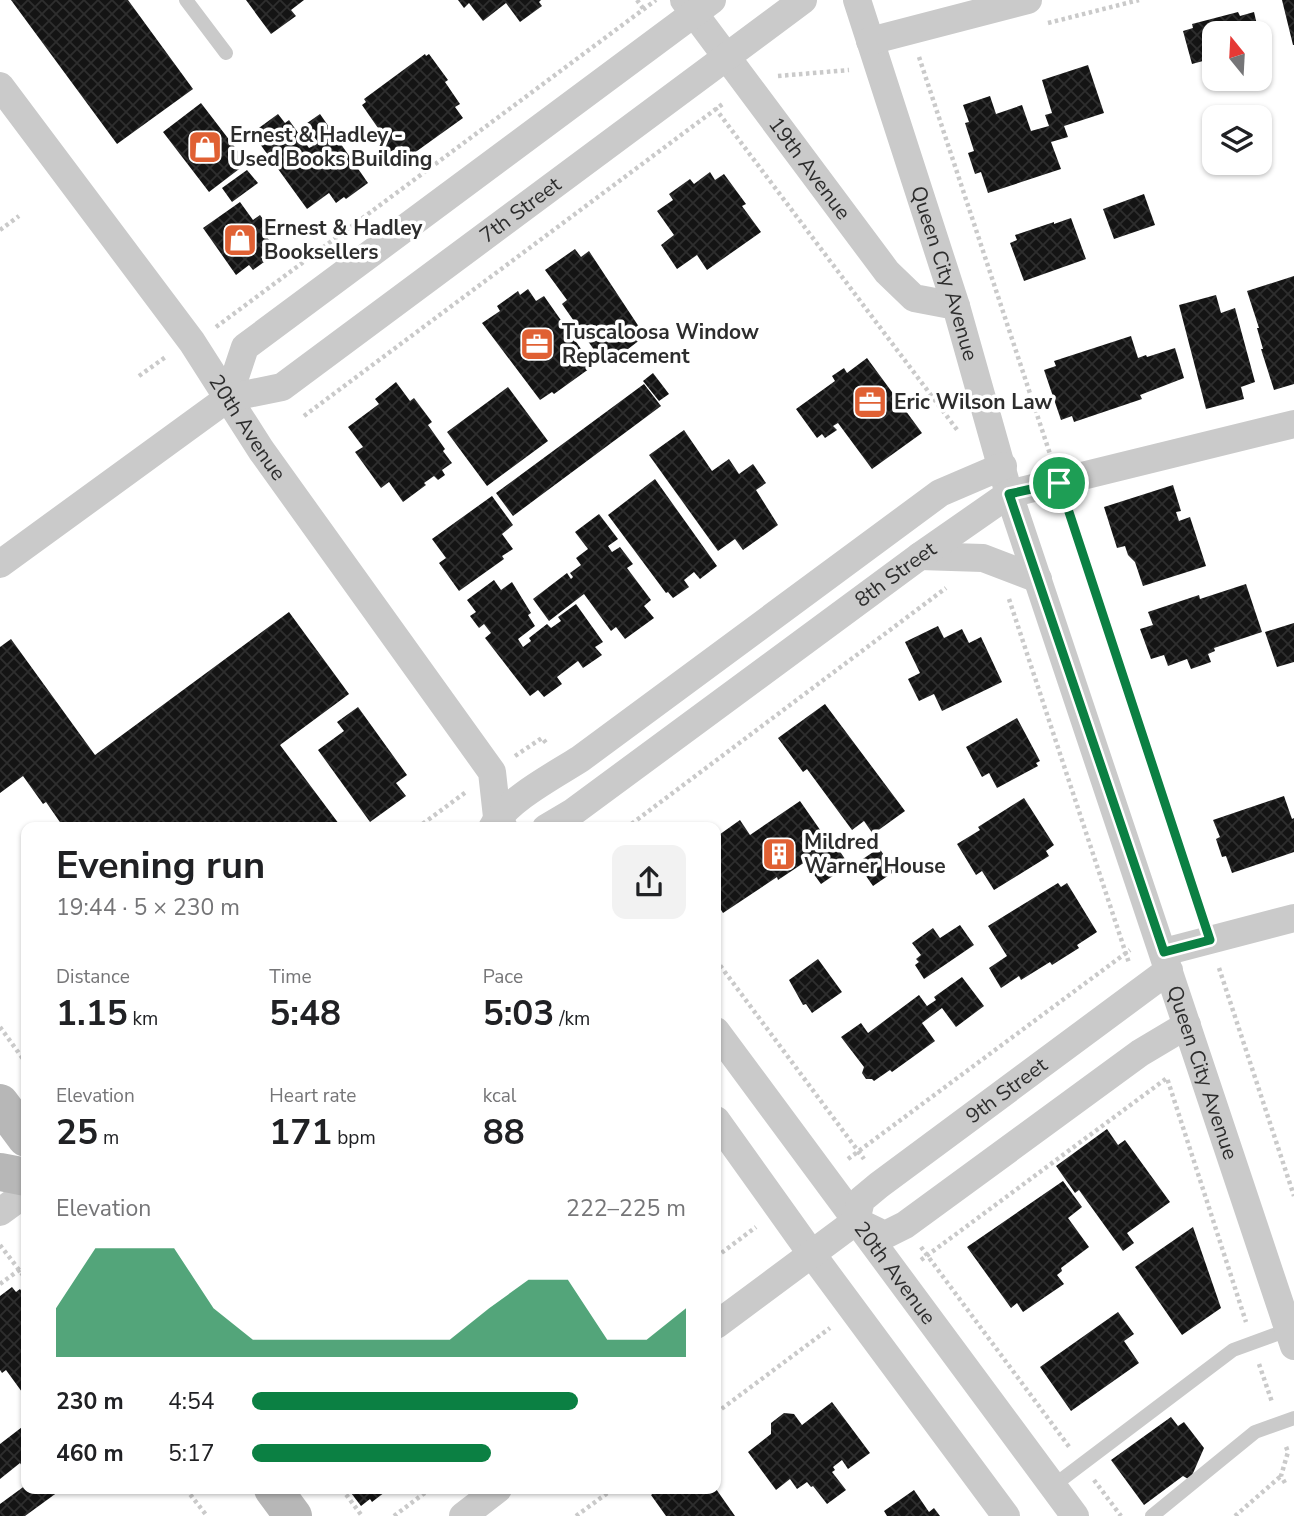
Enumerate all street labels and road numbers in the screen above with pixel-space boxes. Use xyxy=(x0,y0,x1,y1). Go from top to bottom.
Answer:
street label: 19th Avenue xyxy=(762,111,857,225)
street label: 7th Street xyxy=(474,170,567,249)
street label: Queen City Avenue xyxy=(904,182,985,364)
street label: 20th Avenue xyxy=(202,369,293,486)
street label: 8th Street xyxy=(849,535,942,614)
street label: Queen City Avenue xyxy=(1160,982,1245,1163)
street label: 9th Street xyxy=(960,1051,1053,1130)
street label: 20th Avenue xyxy=(848,1216,942,1330)

